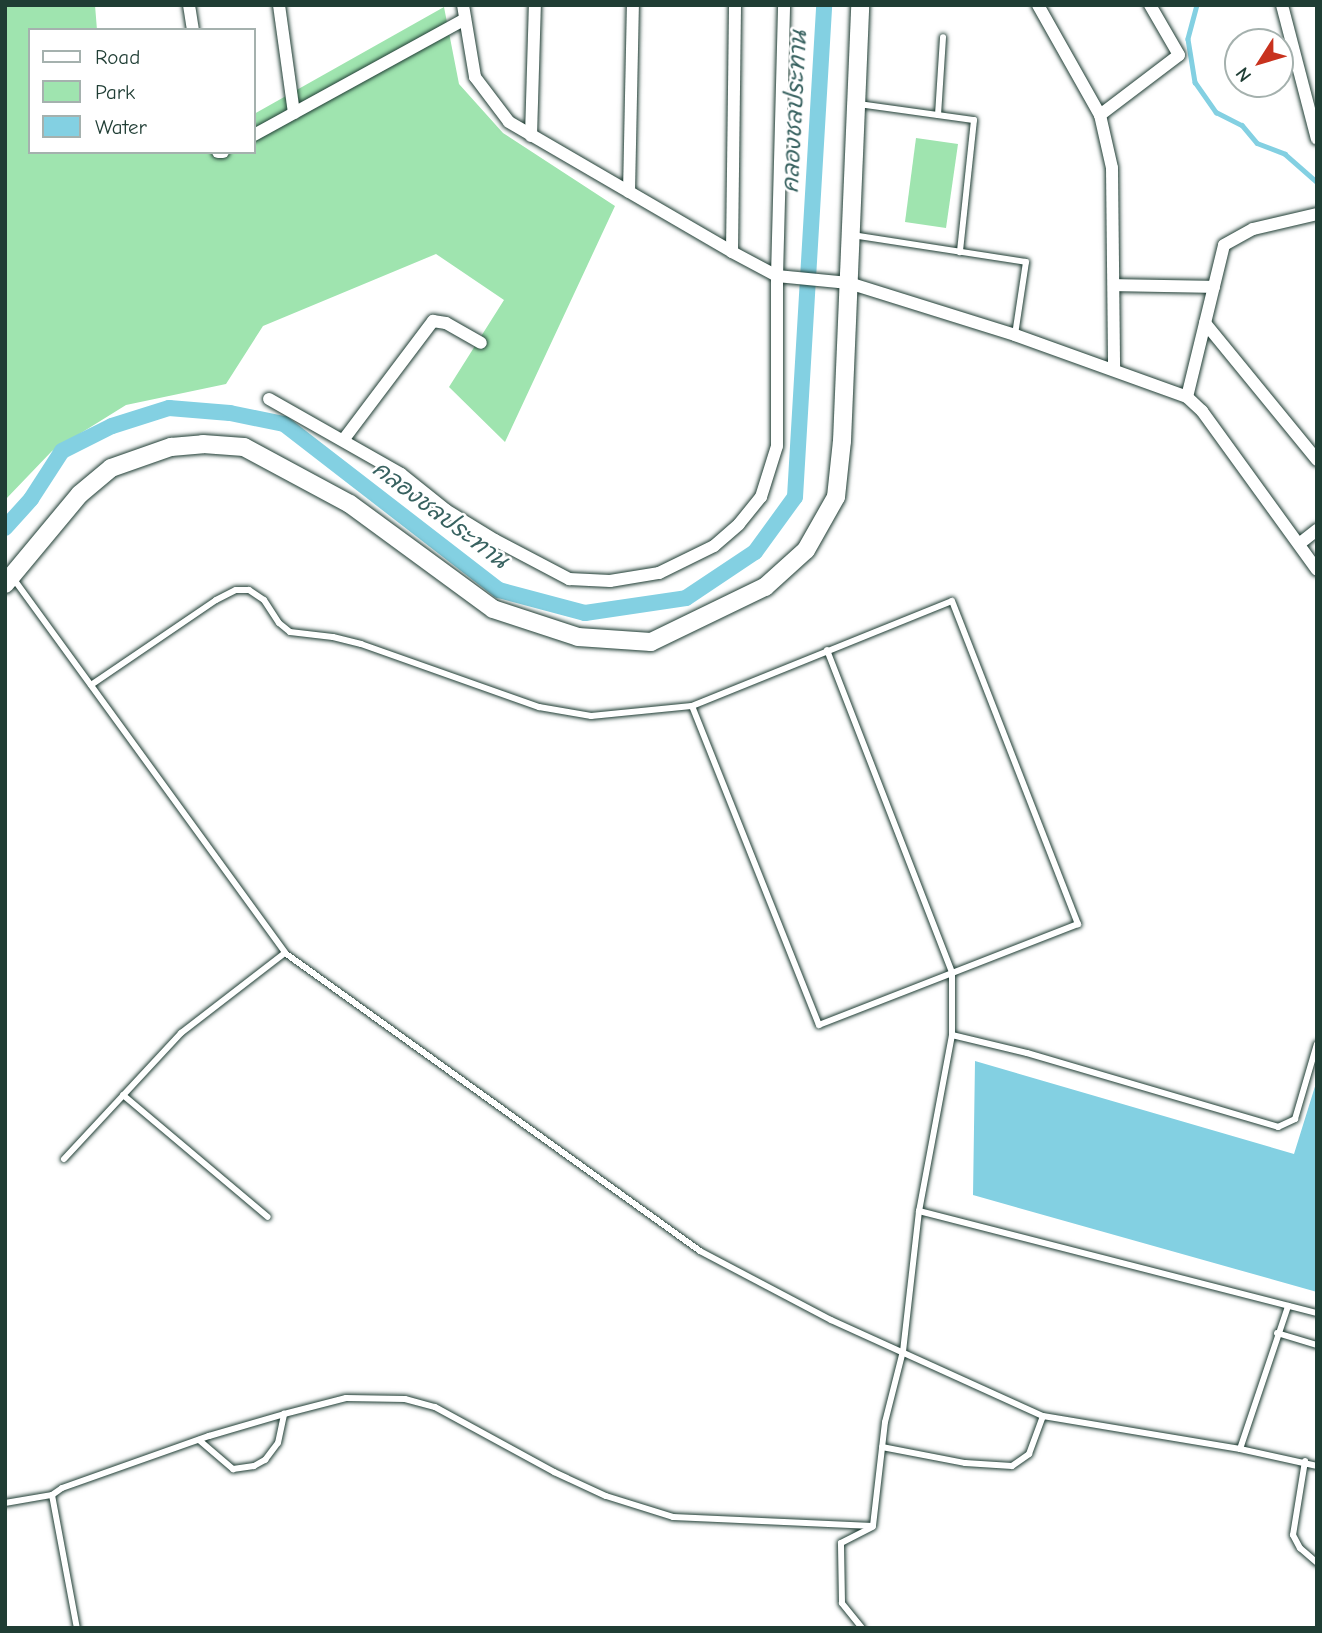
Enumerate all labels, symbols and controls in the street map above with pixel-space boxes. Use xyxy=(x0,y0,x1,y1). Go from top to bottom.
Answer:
legend xyxy=(28,28,256,154)
north arrow xyxy=(1224,28,1294,98)
water label: คลองชลประทาน xyxy=(777,30,813,194)
text: Road xyxy=(95,45,140,69)
text: N xyxy=(1231,63,1256,86)
text: Park xyxy=(95,80,135,104)
text: Water xyxy=(95,115,147,139)
water label: คลองชลประทาน xyxy=(367,455,513,575)

